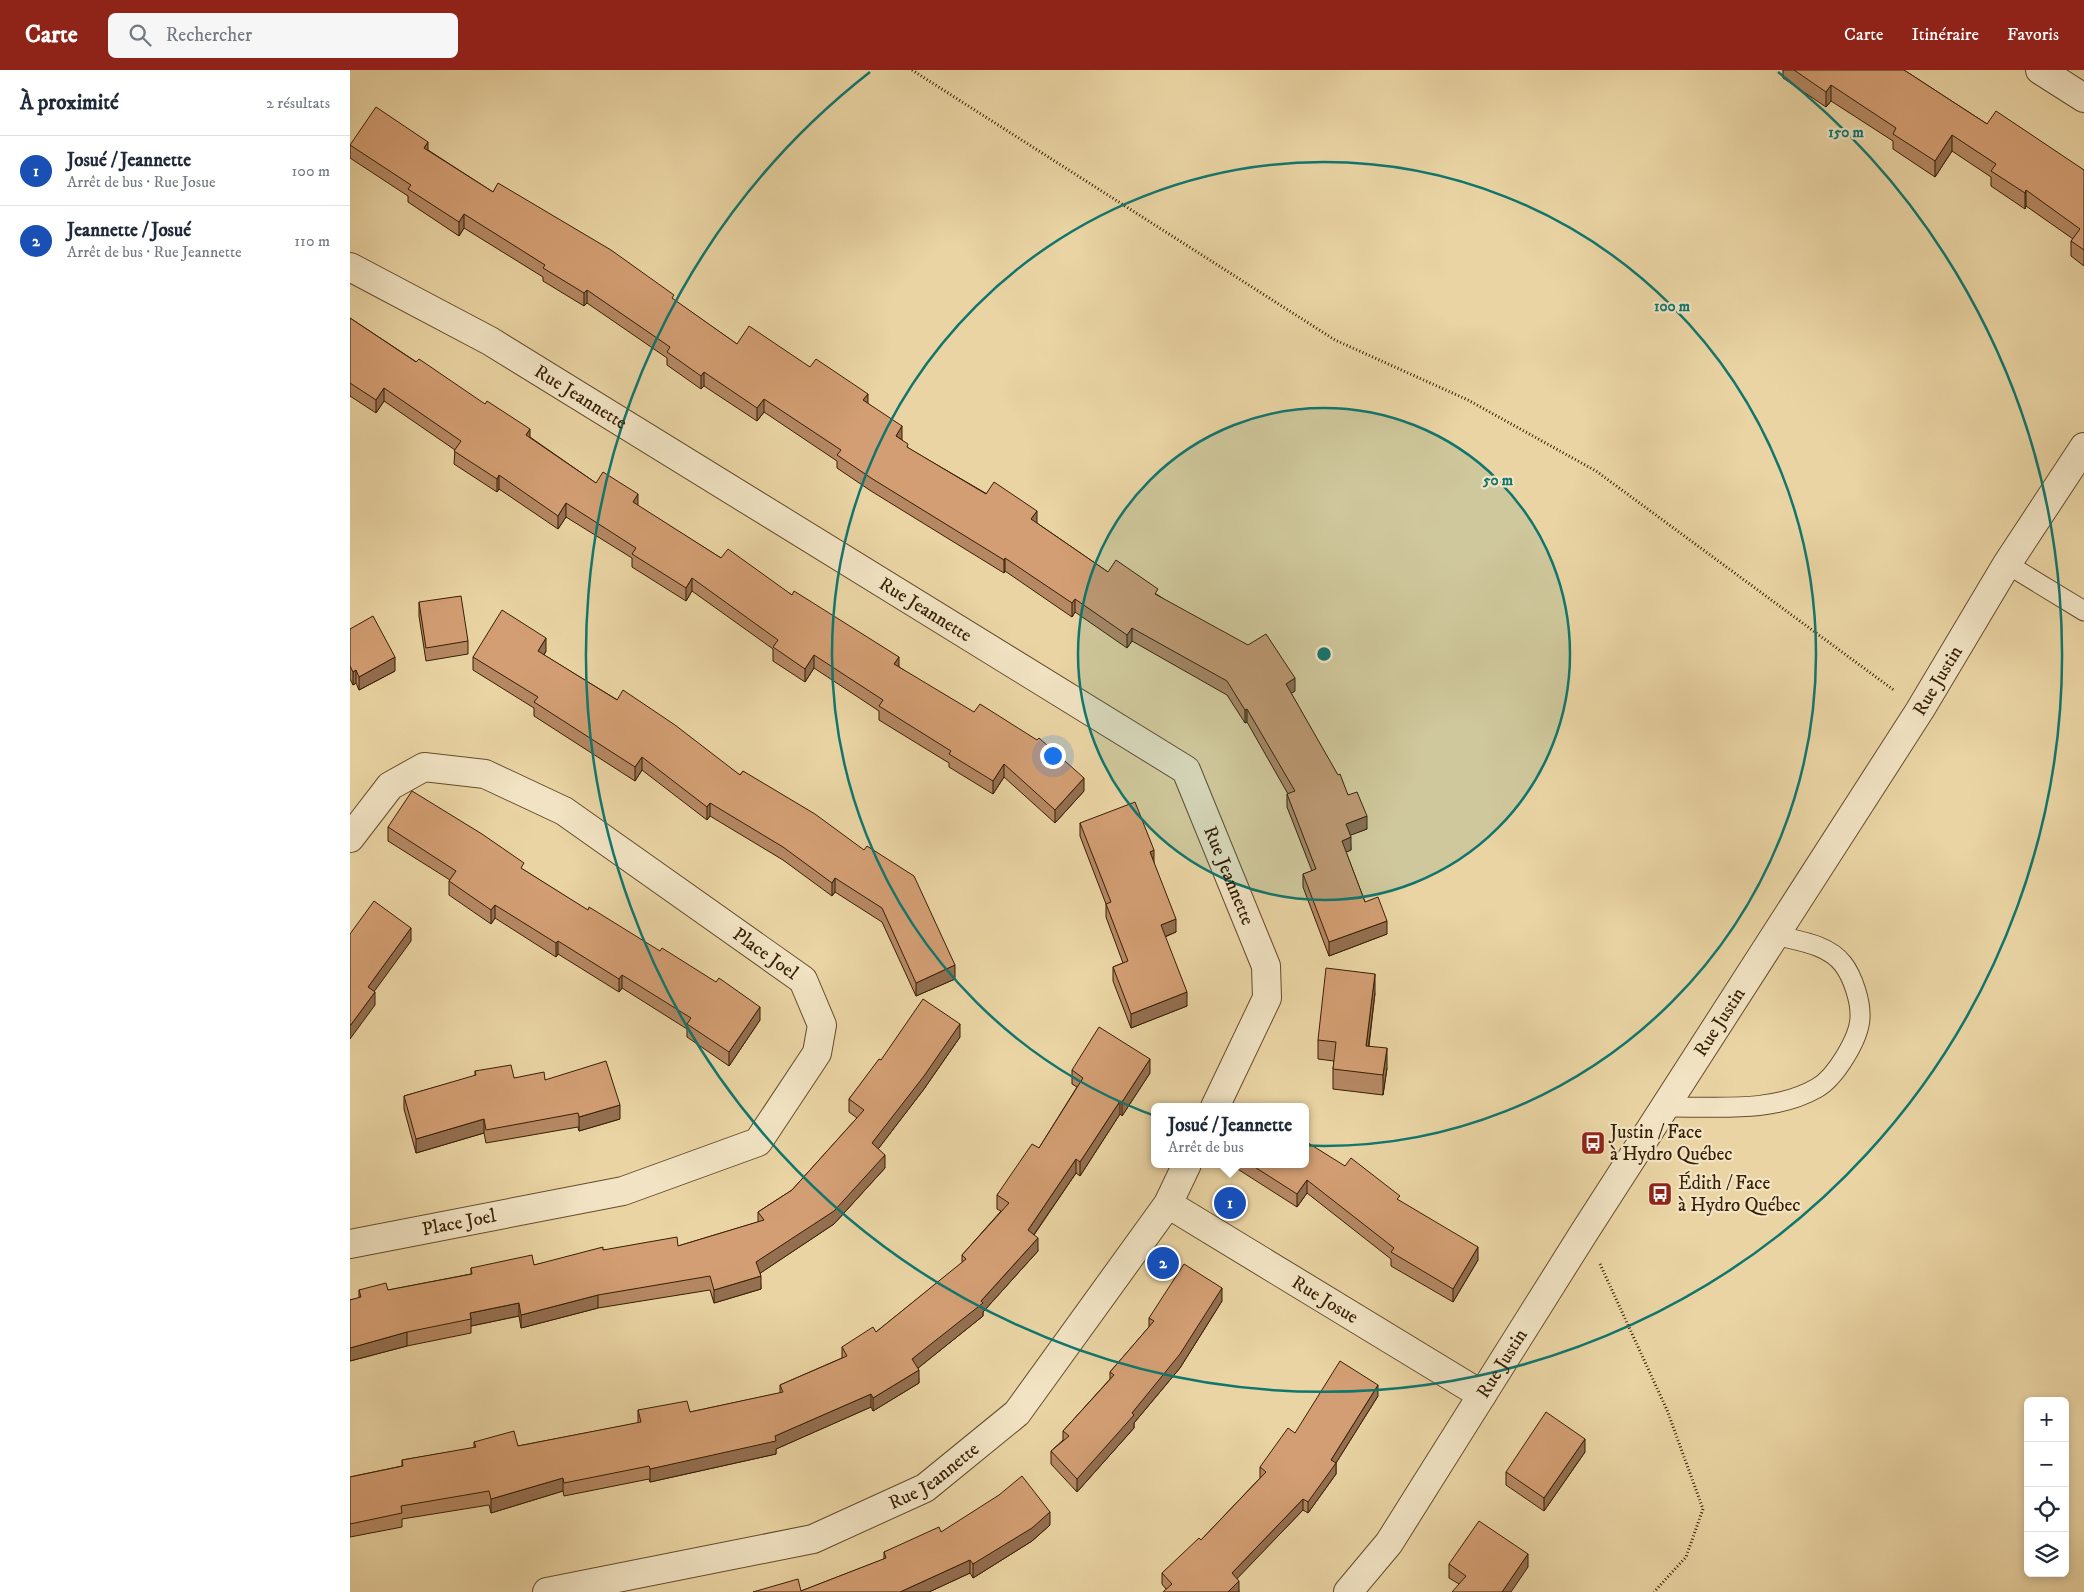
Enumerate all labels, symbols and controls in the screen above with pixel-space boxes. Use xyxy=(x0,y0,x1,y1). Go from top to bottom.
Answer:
search box xyxy=(108,13,458,58)
text: Carte xyxy=(25,20,78,50)
icon: search xyxy=(126,21,154,49)
text: Rechercher xyxy=(166,24,252,47)
text: Carte xyxy=(1844,24,1884,46)
text: Itinéraire xyxy=(1912,24,1979,46)
text: Favoris xyxy=(2007,24,2059,46)
text: À proximité xyxy=(20,90,119,116)
text: 2 résultats xyxy=(266,93,330,113)
text: 150 m xyxy=(1828,123,1864,142)
text: Josué / Jeannette xyxy=(67,149,191,172)
text: 1 xyxy=(33,161,39,181)
text: 100 m xyxy=(292,161,330,181)
text: Arrêt de bus · Rue Josue xyxy=(67,172,216,192)
text: Jeannette / Josué xyxy=(67,219,191,242)
text: 2 xyxy=(32,231,40,251)
text: 110 m xyxy=(294,231,330,251)
text: Arrêt de bus · Rue Jeannette xyxy=(67,242,242,262)
text: 100 m xyxy=(1654,297,1691,316)
street label: Rue Jeannette xyxy=(530,360,631,434)
text: 50 m xyxy=(1482,471,1514,490)
street label: Rue Jeannette xyxy=(875,572,976,647)
street label: Rue Justin xyxy=(1908,641,1967,720)
centre of rings xyxy=(1315,645,1333,663)
your location xyxy=(1040,743,1066,769)
street label: Rue Jeannette xyxy=(1199,823,1260,929)
street label: Place Joel xyxy=(728,922,803,985)
street label: Rue Justin xyxy=(1689,983,1750,1061)
popup xyxy=(1151,1103,1309,1168)
text: Josué / Jeannette xyxy=(1168,1114,1292,1137)
place label: Justin / Face à Hydro Québec xyxy=(1608,1121,1733,1166)
bus stop icon: Justin / Face à Hydro Québec xyxy=(1580,1130,1606,1156)
text: Arrêt de bus xyxy=(1168,1137,1244,1157)
place label: Édith / Face à Hydro Québec xyxy=(1678,1171,1801,1217)
bus stop icon: Édith / Face à Hydro Québec xyxy=(1647,1181,1673,1207)
pin: 1 xyxy=(1214,1184,1246,1222)
street label: Place Joel xyxy=(420,1205,498,1241)
pin: 2 xyxy=(1147,1244,1179,1282)
street label: Rue Josue xyxy=(1288,1271,1363,1329)
street label: Rue Justin xyxy=(1471,1324,1532,1402)
map controls xyxy=(2024,1397,2069,1577)
button: + xyxy=(2024,1397,2069,1442)
street label: Rue Jeannette xyxy=(885,1437,984,1514)
button: − xyxy=(2024,1442,2069,1487)
button: locate xyxy=(2024,1487,2069,1532)
button: layers xyxy=(2024,1532,2069,1577)

